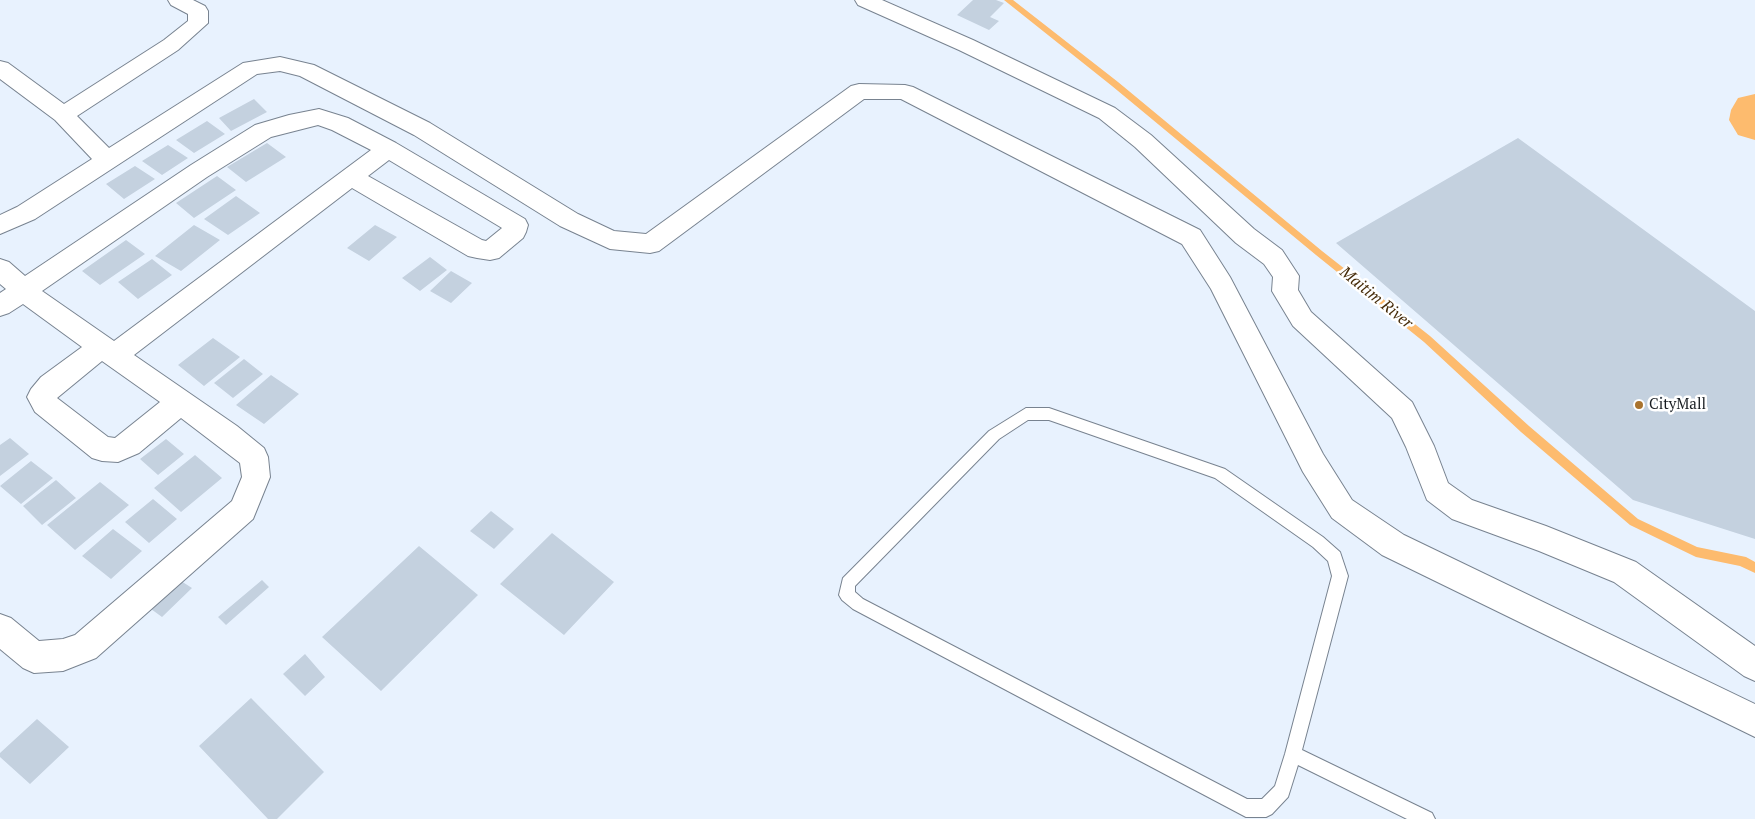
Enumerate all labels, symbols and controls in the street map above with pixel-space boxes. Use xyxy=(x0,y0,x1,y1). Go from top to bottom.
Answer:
water label: Maitim River xyxy=(1336,263,1416,333)
place label: CityMall xyxy=(1649,396,1706,414)
marker: CityMall xyxy=(1633,399,1645,411)

